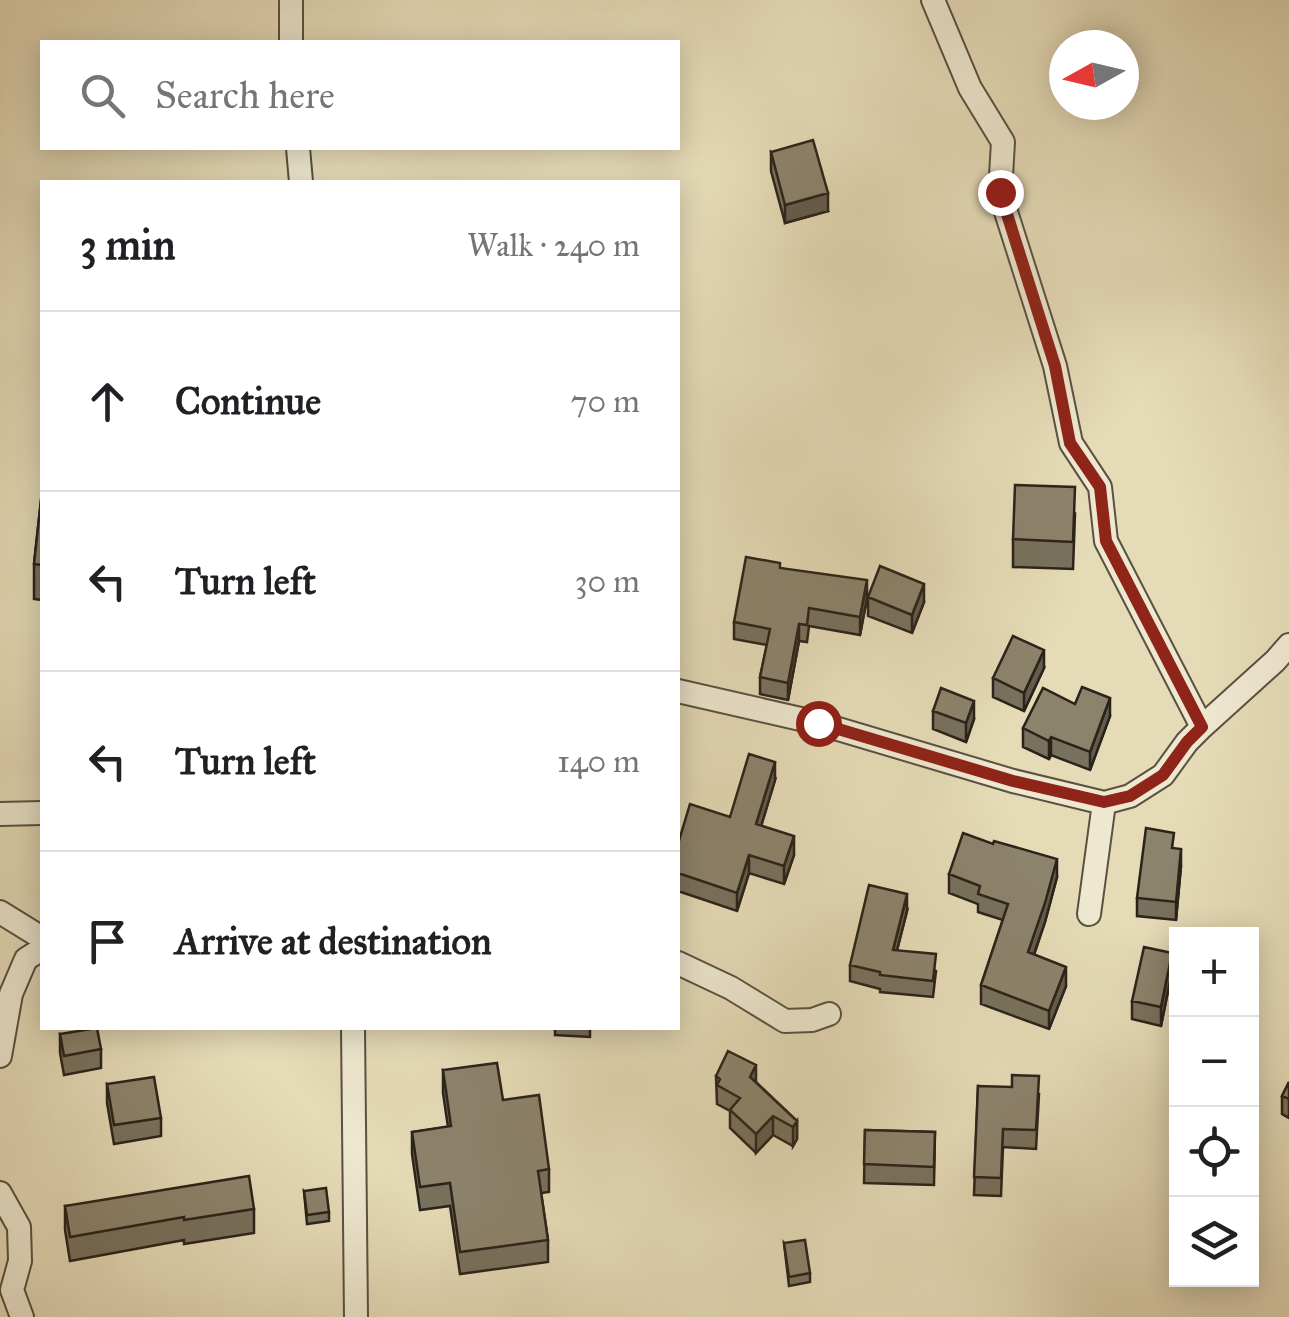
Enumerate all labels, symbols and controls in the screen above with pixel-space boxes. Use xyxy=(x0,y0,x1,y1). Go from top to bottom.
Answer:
north arrow xyxy=(1049,30,1139,120)
search box xyxy=(40,40,680,150)
icon: search xyxy=(75,68,130,123)
text: Search here xyxy=(155,72,335,118)
route end xyxy=(978,170,1024,216)
text: 3 min xyxy=(80,219,175,271)
text: Walk · 240 m xyxy=(467,226,640,265)
icon: ahead xyxy=(80,374,135,429)
text: Continue xyxy=(175,378,321,424)
text: 70 m xyxy=(571,382,640,421)
icon: left xyxy=(80,554,135,609)
text: Turn left xyxy=(175,558,316,604)
text: 30 m xyxy=(575,562,640,601)
route start xyxy=(796,701,842,747)
icon: left xyxy=(80,734,135,789)
text: Turn left xyxy=(175,738,316,784)
text: 140 m xyxy=(557,742,640,781)
icon: arrive xyxy=(80,914,135,969)
text: Arrive at destination xyxy=(175,918,492,964)
map controls xyxy=(1169,927,1259,1287)
button: + xyxy=(1169,927,1259,1017)
button: − xyxy=(1169,1017,1259,1107)
button: locate xyxy=(1169,1107,1259,1197)
button: layers xyxy=(1169,1197,1259,1287)

